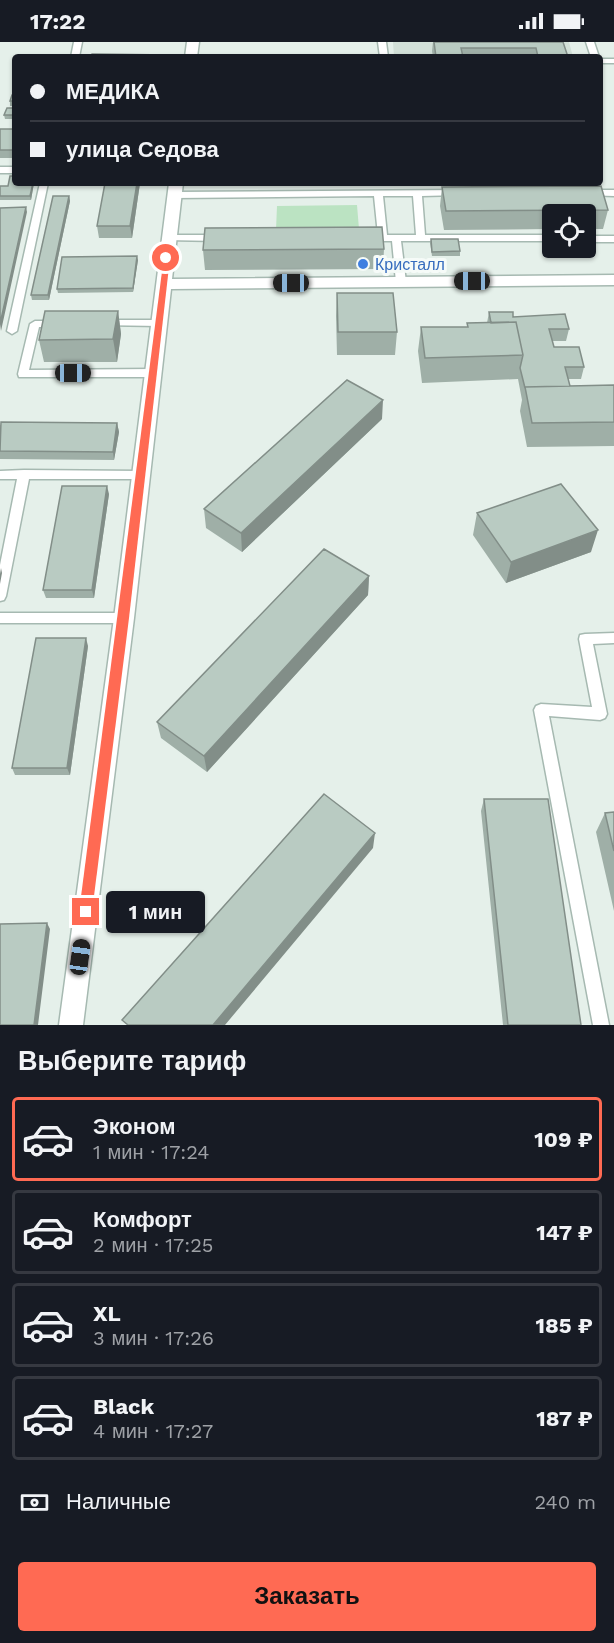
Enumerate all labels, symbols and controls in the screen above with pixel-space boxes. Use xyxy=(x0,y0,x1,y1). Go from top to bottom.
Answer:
text: 17:22 xyxy=(30,9,85,34)
text: МЕДИКА xyxy=(66,79,160,104)
text: улица Седова xyxy=(66,137,219,162)
map controls xyxy=(542,204,596,258)
button: locate xyxy=(542,204,596,258)
route start xyxy=(152,244,179,271)
place label: Кристалл xyxy=(375,255,445,274)
marker: Кристалл xyxy=(356,257,370,271)
car xyxy=(454,272,490,290)
car xyxy=(273,274,309,292)
car xyxy=(55,364,91,382)
callout: 1 мин xyxy=(107,891,206,933)
route end xyxy=(72,898,99,925)
text: 1 мин xyxy=(129,900,182,924)
car xyxy=(69,938,91,976)
text: Выберите тариф xyxy=(18,1045,246,1077)
icon: car xyxy=(21,1112,75,1166)
text: Эконом xyxy=(93,1114,176,1139)
text: 109 ₽ xyxy=(534,1127,593,1152)
text: 1 мин · 17:24 xyxy=(93,1140,210,1164)
icon: car xyxy=(21,1205,75,1259)
text: Комфорт xyxy=(93,1207,192,1232)
text: 147 ₽ xyxy=(536,1220,593,1245)
text: 2 мин · 17:25 xyxy=(93,1233,213,1257)
icon: car xyxy=(21,1298,75,1352)
text: XL xyxy=(93,1301,121,1326)
text: 185 ₽ xyxy=(535,1313,593,1338)
text: 3 мин · 17:26 xyxy=(93,1326,214,1350)
icon: car xyxy=(21,1391,75,1445)
text: Black xyxy=(93,1394,154,1419)
text: 187 ₽ xyxy=(536,1406,593,1431)
text: 4 мин · 17:27 xyxy=(93,1419,213,1443)
icon: cash xyxy=(18,1486,51,1519)
text: Наличные xyxy=(66,1489,171,1514)
text: 240 m xyxy=(534,1490,596,1514)
button: Заказать xyxy=(18,1562,596,1631)

